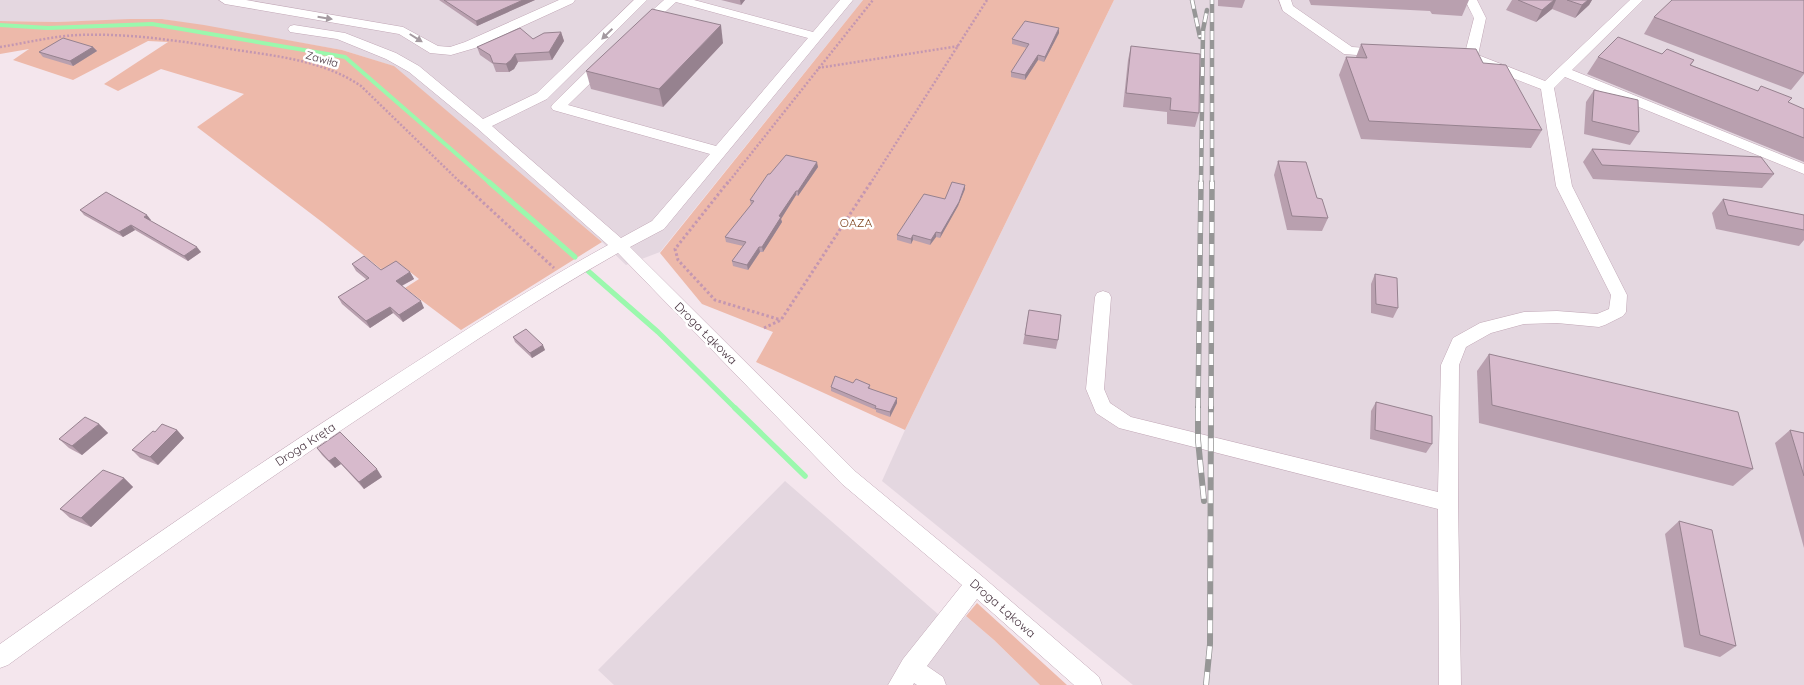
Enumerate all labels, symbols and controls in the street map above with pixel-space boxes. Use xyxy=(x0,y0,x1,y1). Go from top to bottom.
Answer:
one-way arrow xyxy=(317,14,333,22)
one-way arrow xyxy=(601,28,613,40)
one-way arrow xyxy=(410,33,423,42)
street label: Zawiła xyxy=(304,48,340,70)
park label: OAZA xyxy=(840,215,872,230)
street label: Droga Łąkowa xyxy=(672,299,740,367)
street label: Droga Kręta xyxy=(272,419,338,469)
street label: Droga Łąkowa xyxy=(967,575,1039,641)

